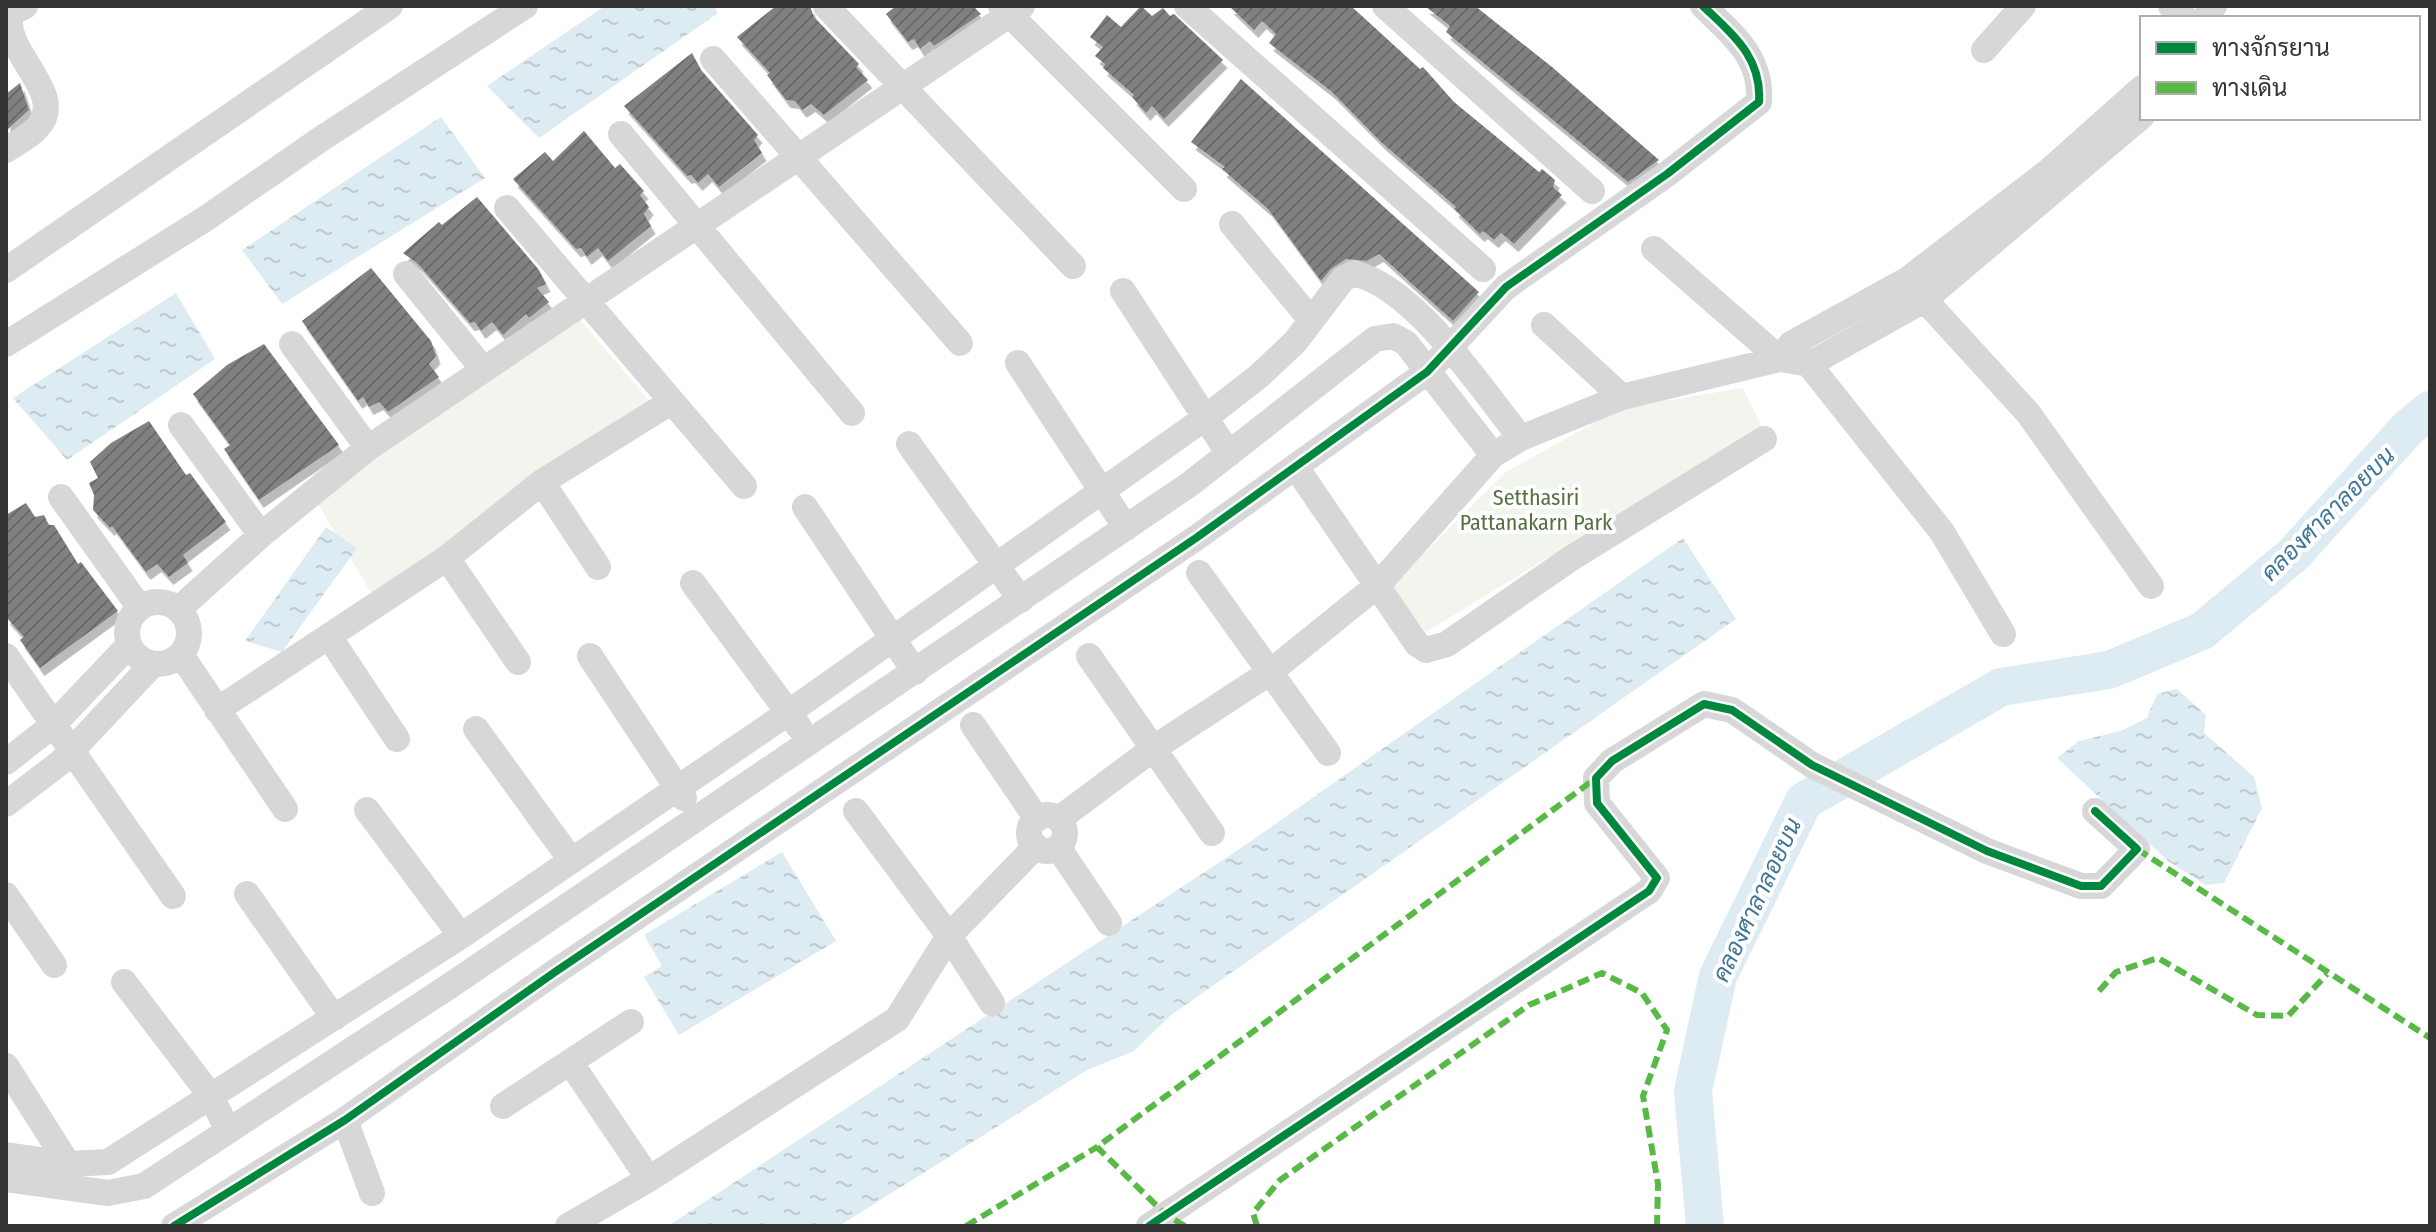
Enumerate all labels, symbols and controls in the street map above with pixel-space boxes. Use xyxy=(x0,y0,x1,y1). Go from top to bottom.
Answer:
legend xyxy=(2140,16,2420,120)
text: ทางจักรยาน xyxy=(2212,34,2330,62)
text: ทางเดิน xyxy=(2212,74,2287,102)
water label: คลองศาลาลอยบน xyxy=(2255,441,2401,587)
park label: Setthasiri Pattanakarn Park xyxy=(1460,484,1613,536)
water label: คลองศาลาลอยบน xyxy=(1707,814,1807,986)

